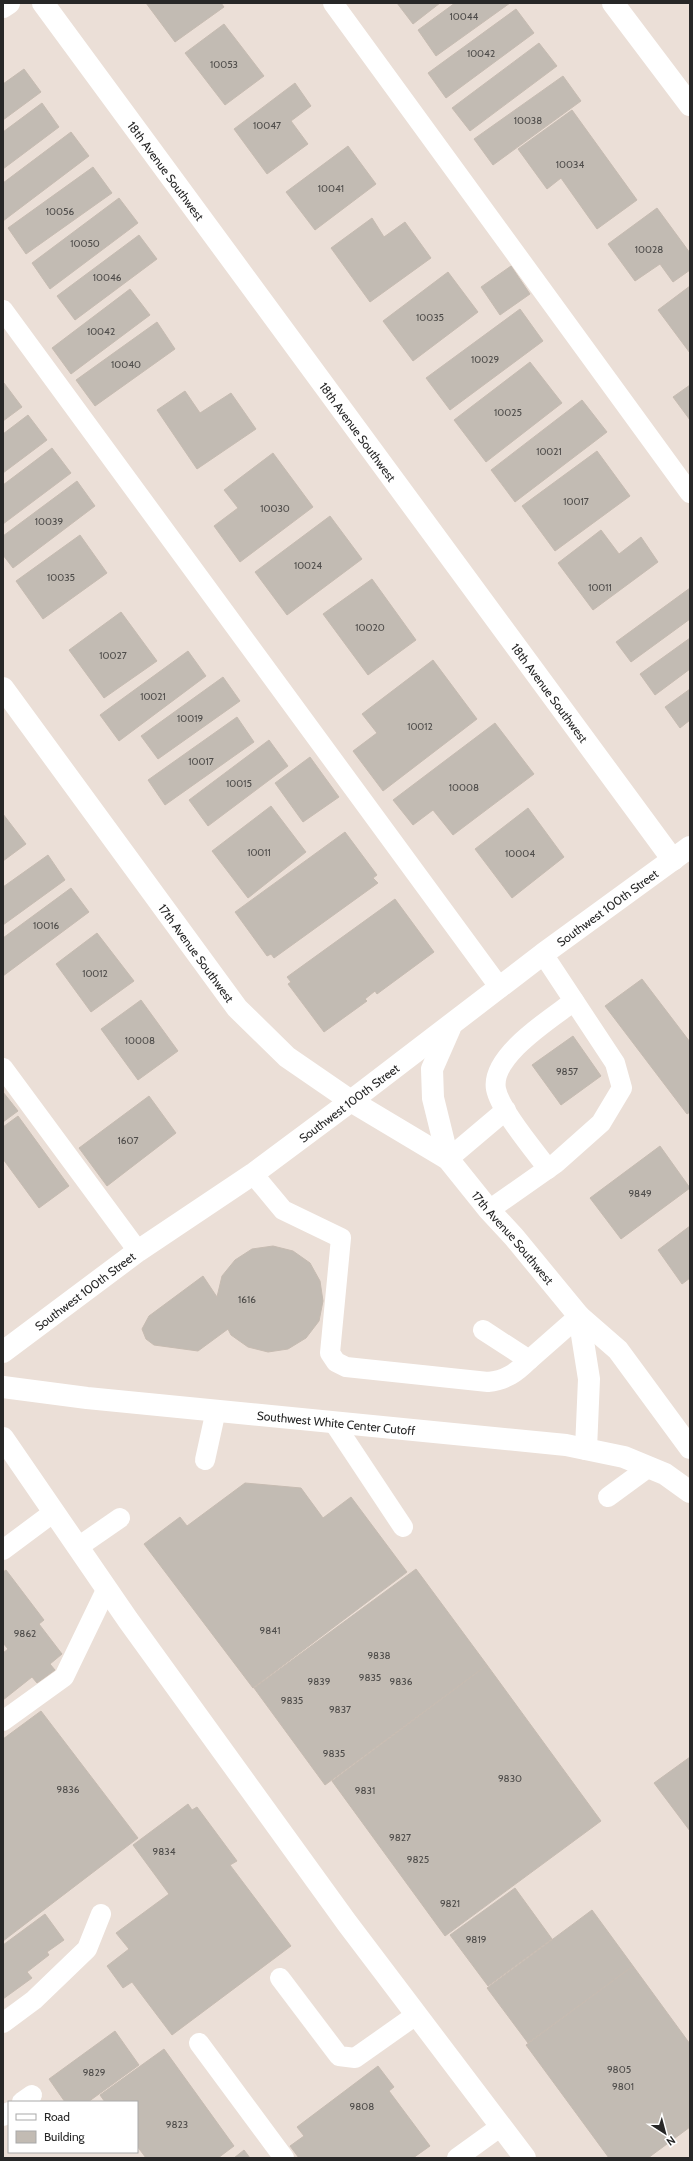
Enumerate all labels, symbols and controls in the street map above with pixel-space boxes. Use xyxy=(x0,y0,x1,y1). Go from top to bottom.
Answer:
house number: 10044 xyxy=(450,10,479,23)
house number: 10042 xyxy=(467,47,495,60)
house number: 10053 xyxy=(210,58,238,71)
house number: 10038 xyxy=(514,114,542,127)
street label: 18th Avenue Southwest xyxy=(125,118,208,223)
house number: 10047 xyxy=(253,119,281,132)
house number: 10034 xyxy=(556,158,584,171)
house number: 10041 xyxy=(318,182,344,195)
house number: 10056 xyxy=(46,205,74,218)
house number: 10050 xyxy=(70,237,100,250)
house number: 10028 xyxy=(635,243,663,256)
house number: 10046 xyxy=(93,271,122,284)
house number: 10035 xyxy=(416,311,444,324)
house number: 10042 xyxy=(87,325,115,338)
house number: 10029 xyxy=(471,353,499,366)
house number: 10040 xyxy=(111,358,141,371)
street label: 18th Avenue Southwest xyxy=(317,379,400,484)
house number: 10025 xyxy=(494,406,522,419)
house number: 10021 xyxy=(536,445,562,458)
house number: 10017 xyxy=(563,495,589,508)
house number: 10030 xyxy=(260,502,290,515)
house number: 10039 xyxy=(35,515,63,528)
house number: 10024 xyxy=(294,559,322,572)
house number: 10035 xyxy=(47,571,75,584)
house number: 10011 xyxy=(588,581,612,594)
house number: 10020 xyxy=(355,621,385,634)
street label: 18th Avenue Southwest xyxy=(509,640,591,745)
house number: 10027 xyxy=(99,649,127,662)
house number: 10021 xyxy=(140,690,166,703)
house number: 10019 xyxy=(177,712,203,725)
house number: 10012 xyxy=(407,720,433,733)
house number: 10017 xyxy=(188,755,214,768)
house number: 10015 xyxy=(226,777,252,790)
house number: 10008 xyxy=(449,781,479,794)
house number: 10011 xyxy=(247,846,271,859)
house number: 10004 xyxy=(505,847,535,860)
street label: Southwest 100th Street xyxy=(553,866,661,949)
street label: 17th Avenue Southwest xyxy=(156,901,238,1005)
house number: 10016 xyxy=(33,919,59,932)
house number: 10012 xyxy=(82,967,108,980)
house number: 10008 xyxy=(125,1034,155,1047)
street label: Southwest 100th Street xyxy=(296,1060,402,1146)
house number: 9857 xyxy=(556,1065,578,1078)
house number: 1607 xyxy=(118,1134,138,1147)
house number: 9849 xyxy=(628,1187,652,1200)
street label: 17th Avenue Southwest xyxy=(469,1188,557,1287)
street label: Southwest 100th Street xyxy=(31,1248,138,1333)
house number: 1616 xyxy=(238,1293,256,1306)
street label: Southwest White Center Cutoff xyxy=(256,1407,416,1438)
house number: 9841 xyxy=(260,1624,280,1637)
house number: 9862 xyxy=(14,1627,36,1640)
house number: 9838 xyxy=(367,1649,391,1662)
house number: 9835 xyxy=(359,1671,381,1684)
house number: 9839 xyxy=(308,1675,331,1688)
house number: 9836 xyxy=(390,1675,413,1688)
house number: 9835 xyxy=(281,1694,303,1707)
house number: 9837 xyxy=(329,1703,351,1716)
house number: 9835 xyxy=(323,1747,345,1760)
house number: 9830 xyxy=(498,1772,522,1785)
house number: 9836 xyxy=(57,1783,80,1796)
house number: 9831 xyxy=(355,1784,375,1797)
house number: 9827 xyxy=(389,1831,411,1844)
house number: 9834 xyxy=(153,1845,176,1858)
house number: 9825 xyxy=(407,1853,429,1866)
house number: 9821 xyxy=(440,1897,460,1910)
house number: 9819 xyxy=(466,1933,487,1946)
house number: 9805 xyxy=(607,2063,631,2076)
house number: 9829 xyxy=(83,2066,106,2079)
house number: 9801 xyxy=(612,2080,634,2093)
house number: 9808 xyxy=(350,2100,374,2113)
legend xyxy=(8,2101,138,2153)
text: Road xyxy=(44,2109,70,2124)
north arrow xyxy=(645,2113,685,2153)
house number: 9823 xyxy=(166,2118,188,2131)
text: Building xyxy=(44,2129,86,2144)
text: N xyxy=(664,2133,678,2149)

